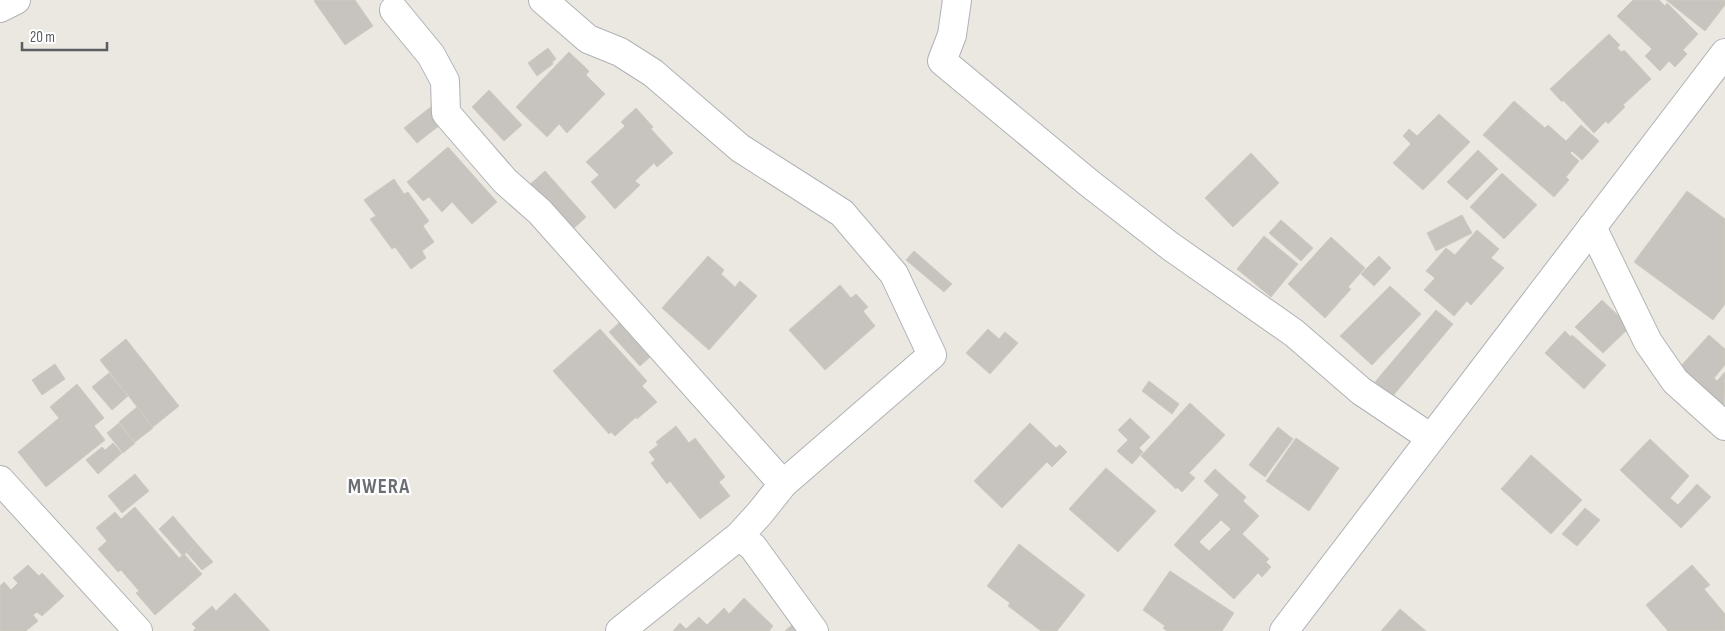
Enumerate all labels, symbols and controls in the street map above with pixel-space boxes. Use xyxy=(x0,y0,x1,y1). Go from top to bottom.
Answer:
scale bar xyxy=(22,20,108,52)
text: 20 m xyxy=(30,28,55,47)
district label: MWERA xyxy=(348,474,410,499)

